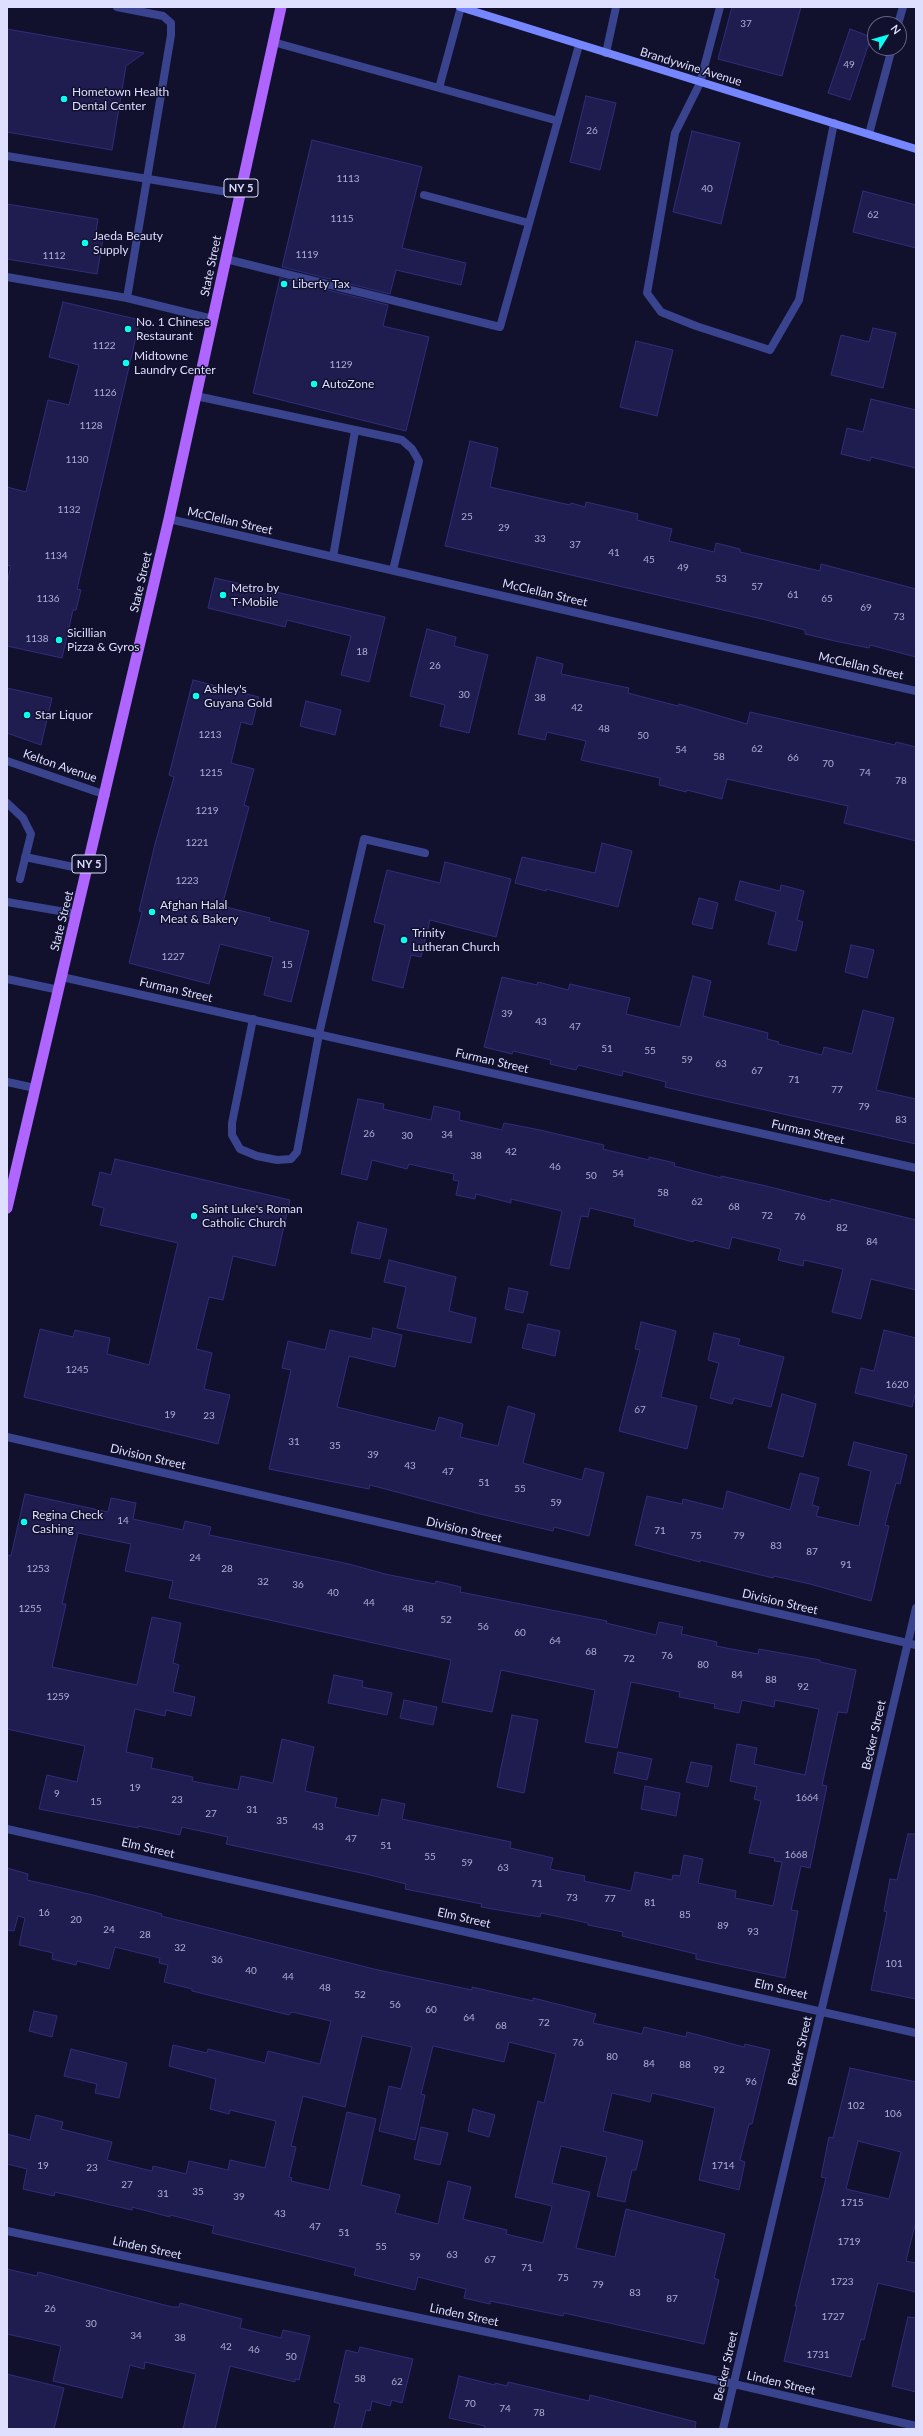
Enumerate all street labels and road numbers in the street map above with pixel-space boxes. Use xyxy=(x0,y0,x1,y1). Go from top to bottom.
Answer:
street label: Brandywine Avenue xyxy=(638,45,744,89)
road number: NY 5 xyxy=(224,179,258,197)
street label: State Street xyxy=(198,234,224,298)
street label: McClellan Street xyxy=(186,504,274,538)
street label: State Street xyxy=(127,550,155,614)
street label: McClellan Street xyxy=(501,576,589,610)
street label: McClellan Street xyxy=(817,649,905,683)
street label: Kelton Avenue xyxy=(21,747,99,785)
road number: NY 5 xyxy=(72,855,106,873)
street label: State Street xyxy=(48,889,76,953)
street label: Furman Street xyxy=(138,975,214,1005)
street label: Furman Street xyxy=(454,1046,530,1076)
street label: Furman Street xyxy=(770,1117,846,1147)
street label: Division Street xyxy=(109,1441,187,1473)
street label: Division Street xyxy=(425,1514,503,1546)
street label: Division Street xyxy=(741,1586,819,1618)
street label: Becker Street xyxy=(859,1699,889,1771)
street label: Elm Street xyxy=(120,1835,176,1861)
street label: Elm Street xyxy=(436,1905,492,1931)
street label: Elm Street xyxy=(753,1976,809,2002)
street label: Becker Street xyxy=(785,2015,815,2087)
street label: Linden Street xyxy=(111,2234,183,2262)
street label: Linden Street xyxy=(428,2301,500,2329)
street label: Becker Street xyxy=(711,2330,741,2402)
street label: Linden Street xyxy=(745,2368,817,2398)

